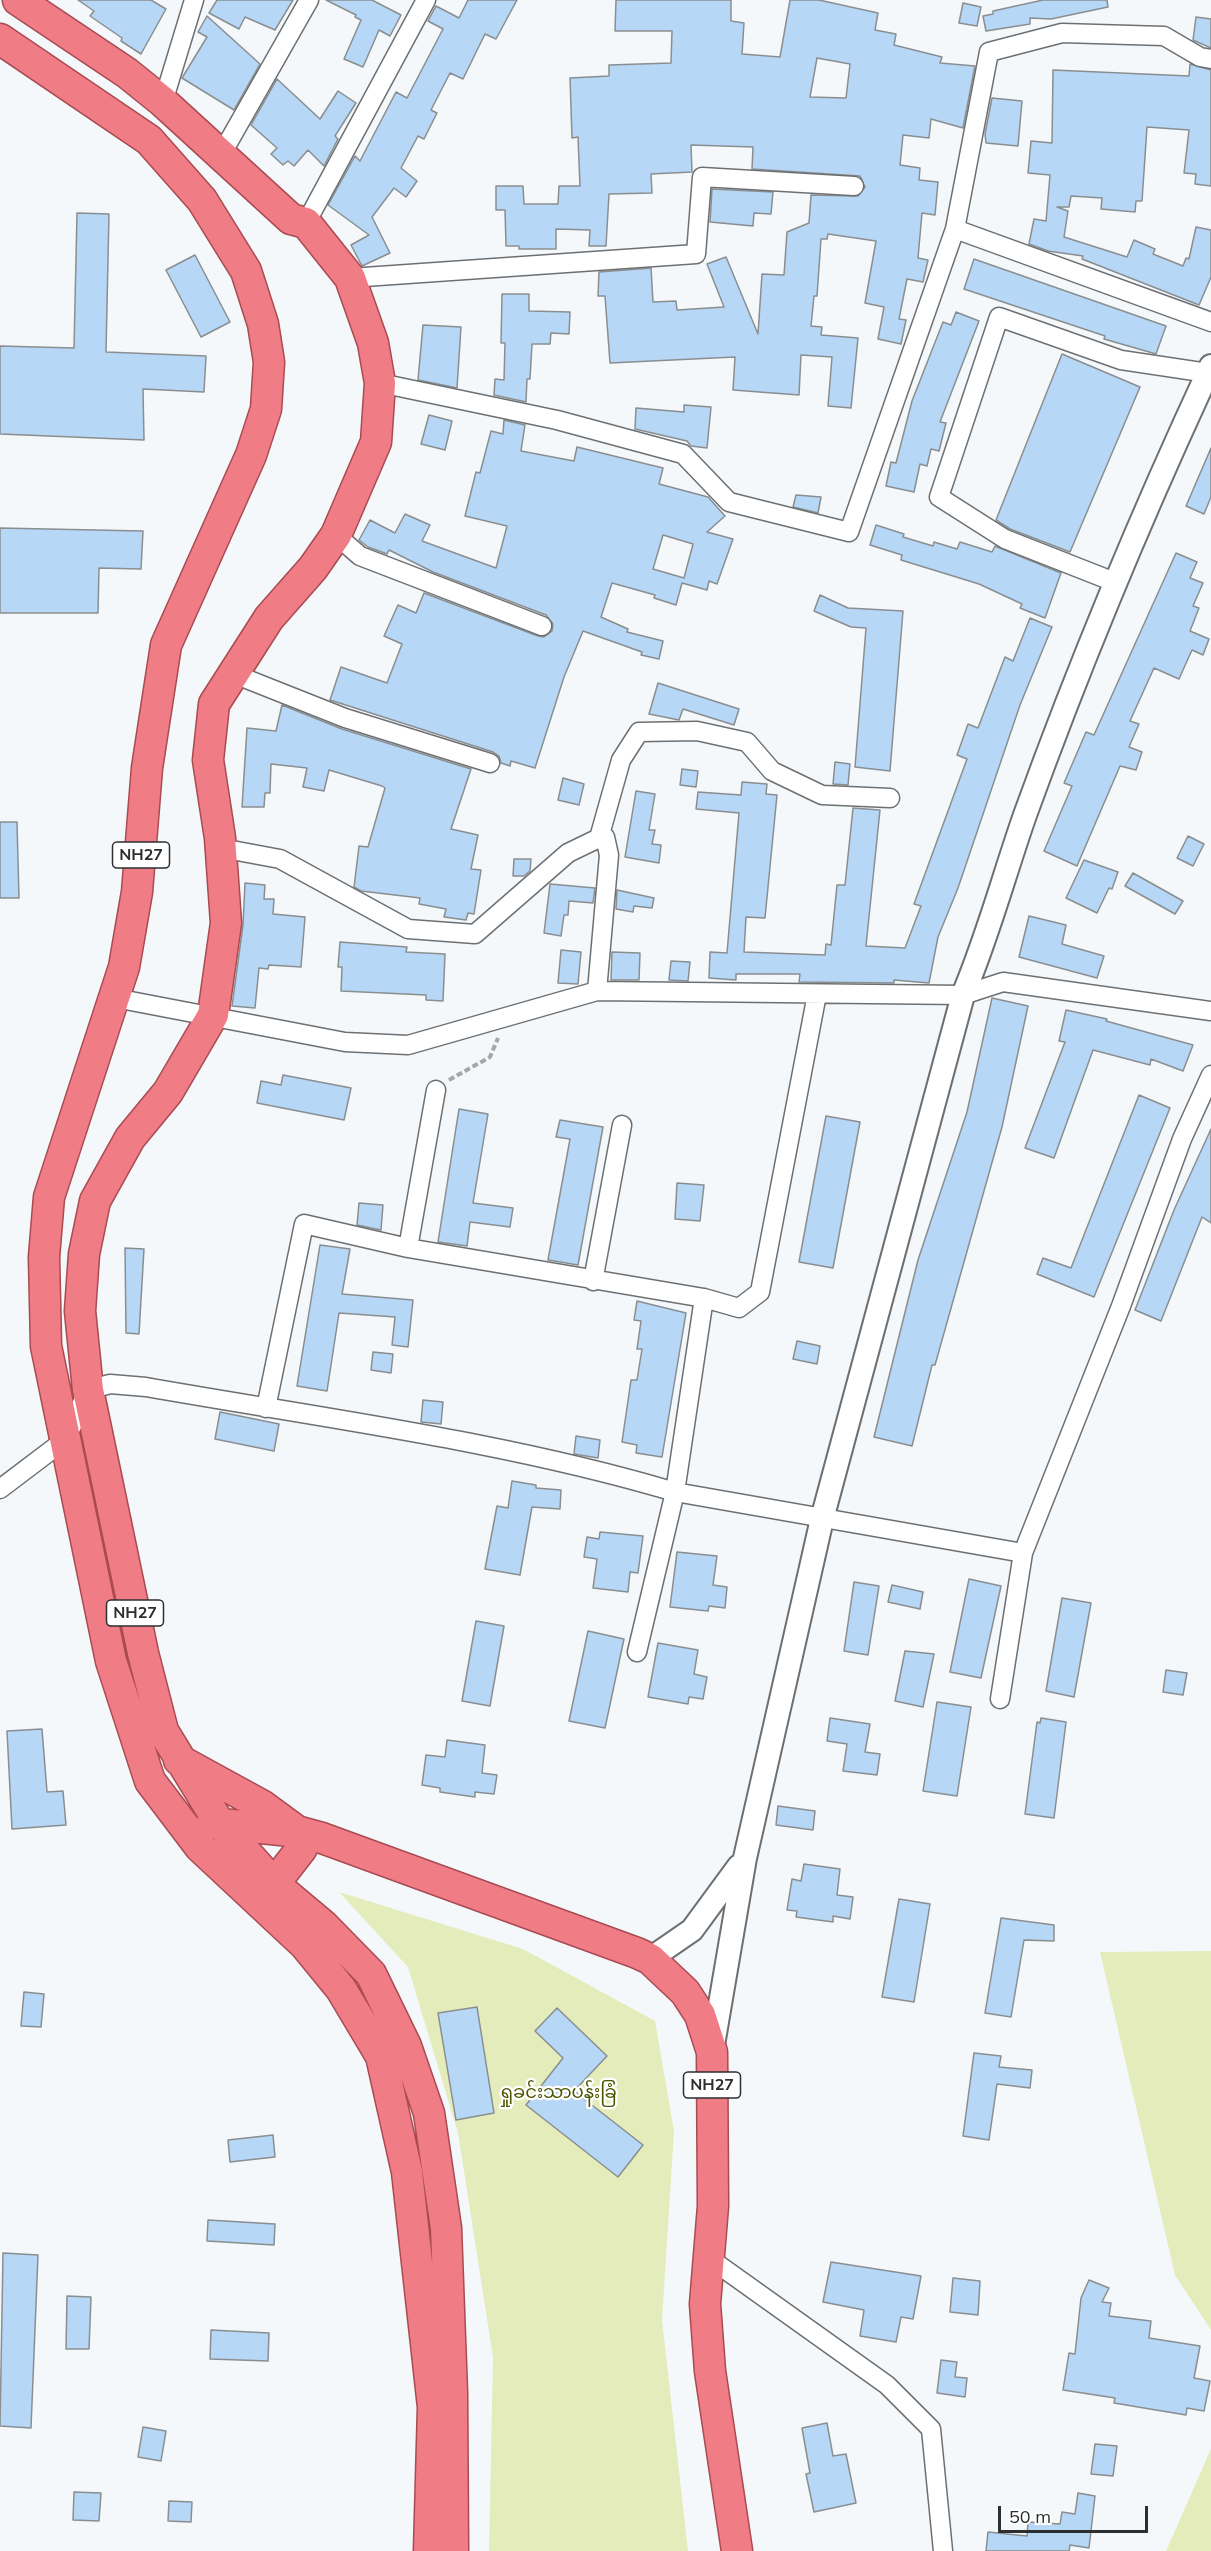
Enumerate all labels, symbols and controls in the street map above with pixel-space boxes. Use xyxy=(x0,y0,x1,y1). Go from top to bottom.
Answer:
road number: NH27 xyxy=(112,842,170,868)
road number: NH27 xyxy=(106,1600,164,1626)
road number: NH27 xyxy=(684,2072,740,2098)
park label: ရှုခင်းသာပန်းခြံ xyxy=(499,2082,617,2104)
scale bar xyxy=(1001,2494,1151,2532)
text: 50 m xyxy=(1009,2505,1051,2528)

